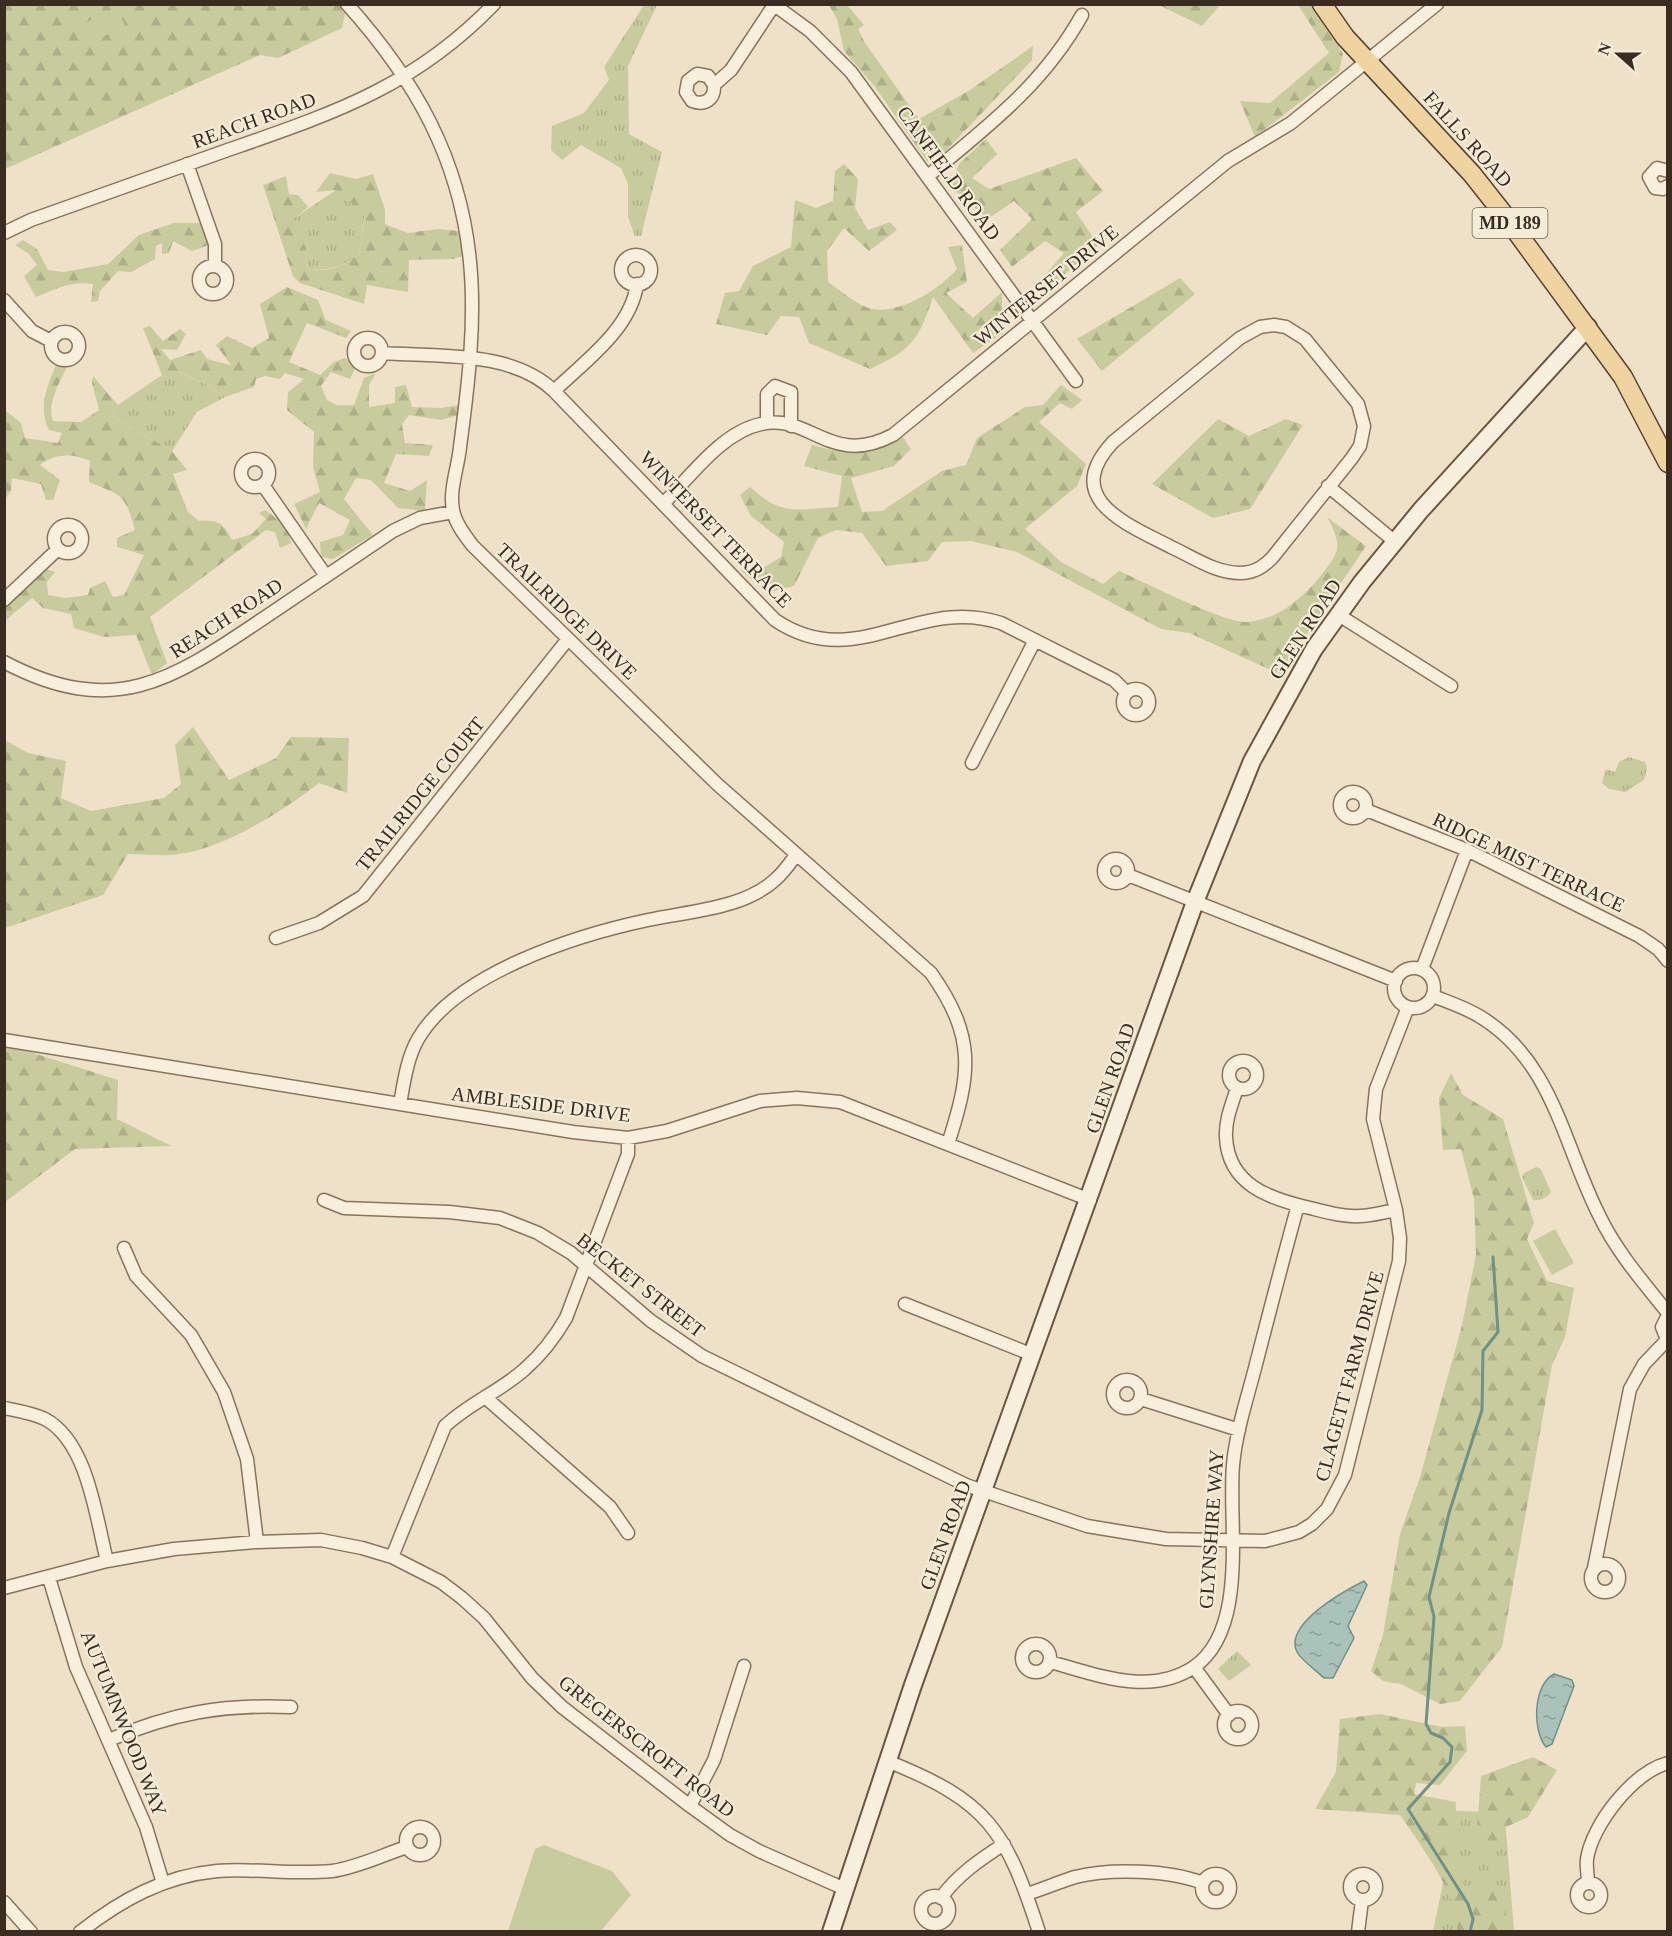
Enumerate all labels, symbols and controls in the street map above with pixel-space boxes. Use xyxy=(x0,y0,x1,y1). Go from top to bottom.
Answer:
north arrow xyxy=(1588,24,1648,84)
text: N xyxy=(1594,40,1615,57)
street label: FALLS ROAD xyxy=(1419,87,1517,191)
street label: REACH ROAD xyxy=(189,88,319,152)
street label: CANFIELD ROAD xyxy=(893,102,1005,244)
road number: MD 189 xyxy=(1472,208,1547,238)
street label: WINTERSET DRIVE xyxy=(969,220,1123,350)
street label: WINTERSET TERRACE xyxy=(636,446,796,612)
street label: TRAILRIDGE DRIVE xyxy=(492,538,642,684)
street label: REACH ROAD xyxy=(166,574,286,662)
street label: GLEN ROAD xyxy=(1264,575,1346,683)
street label: TRAILRIDGE COURT xyxy=(351,713,489,875)
street label: RIDGE MIST TERRACE xyxy=(1430,808,1628,916)
street label: GLEN ROAD xyxy=(1081,1020,1139,1136)
street label: AMBLESIDE DRIVE xyxy=(450,1082,632,1126)
street label: BECKET STREET xyxy=(573,1228,709,1342)
street label: CLAGETT FARM DRIVE xyxy=(1310,1268,1388,1484)
street label: GLYNSHIRE WAY xyxy=(1194,1449,1228,1609)
street label: GLEN ROAD xyxy=(915,1477,975,1593)
street label: AUTUMNWOOD WAY xyxy=(77,1627,171,1819)
street label: GREGERSCROFT ROAD xyxy=(555,1671,739,1821)

